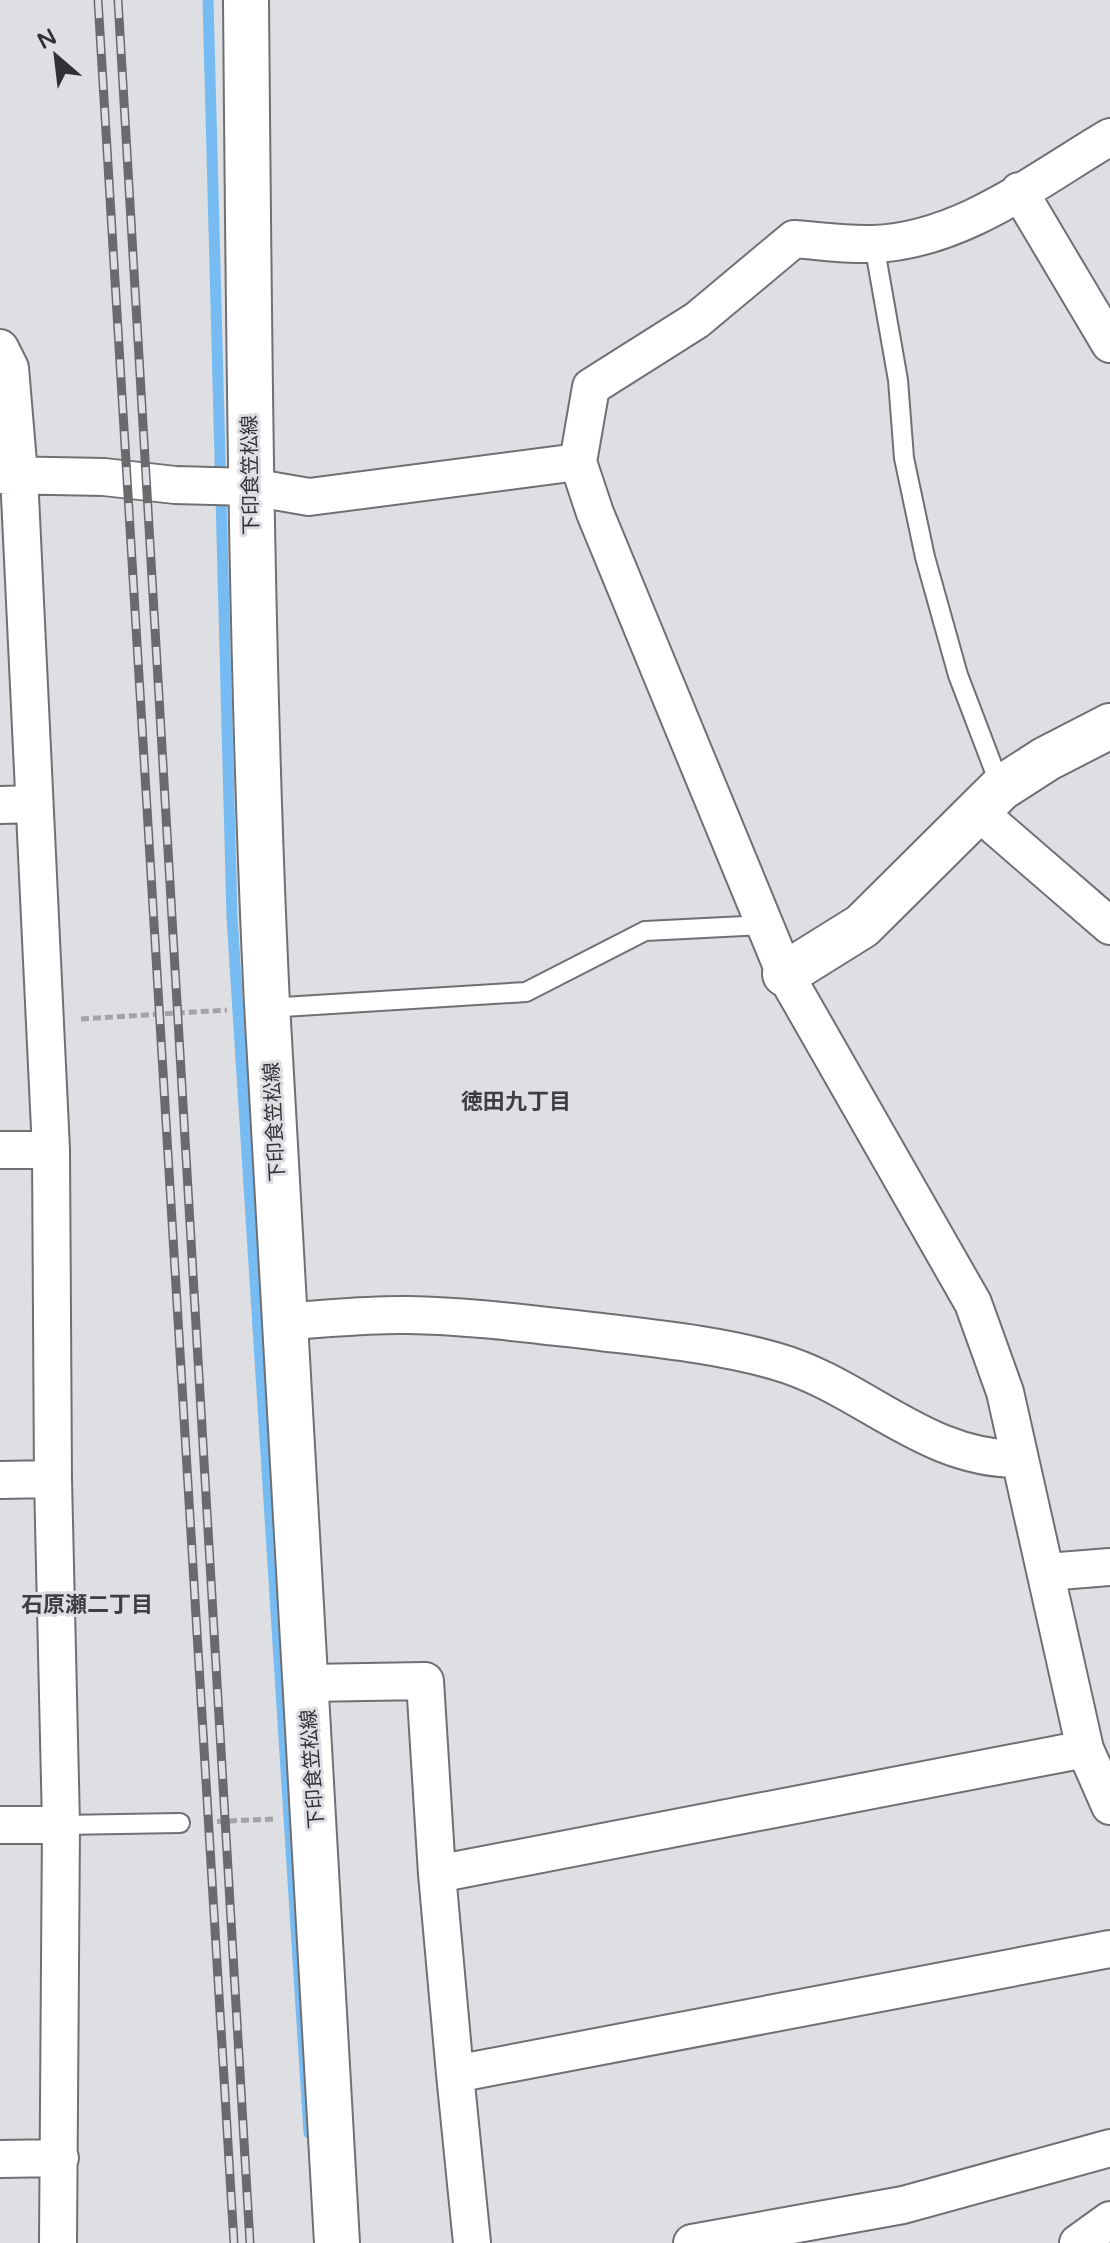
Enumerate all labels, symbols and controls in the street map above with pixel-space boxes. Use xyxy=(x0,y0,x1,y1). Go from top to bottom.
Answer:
north arrow xyxy=(16,16,96,96)
text: N xyxy=(33,24,61,55)
street label: 下印食笠松線 xyxy=(238,415,264,535)
street label: 下印食笠松線 xyxy=(260,1061,290,1183)
district label: 徳田九丁目 xyxy=(461,1089,571,1115)
district label: 石原瀬二丁目 xyxy=(21,1592,153,1618)
street label: 下印食笠松線 xyxy=(297,1708,329,1830)

